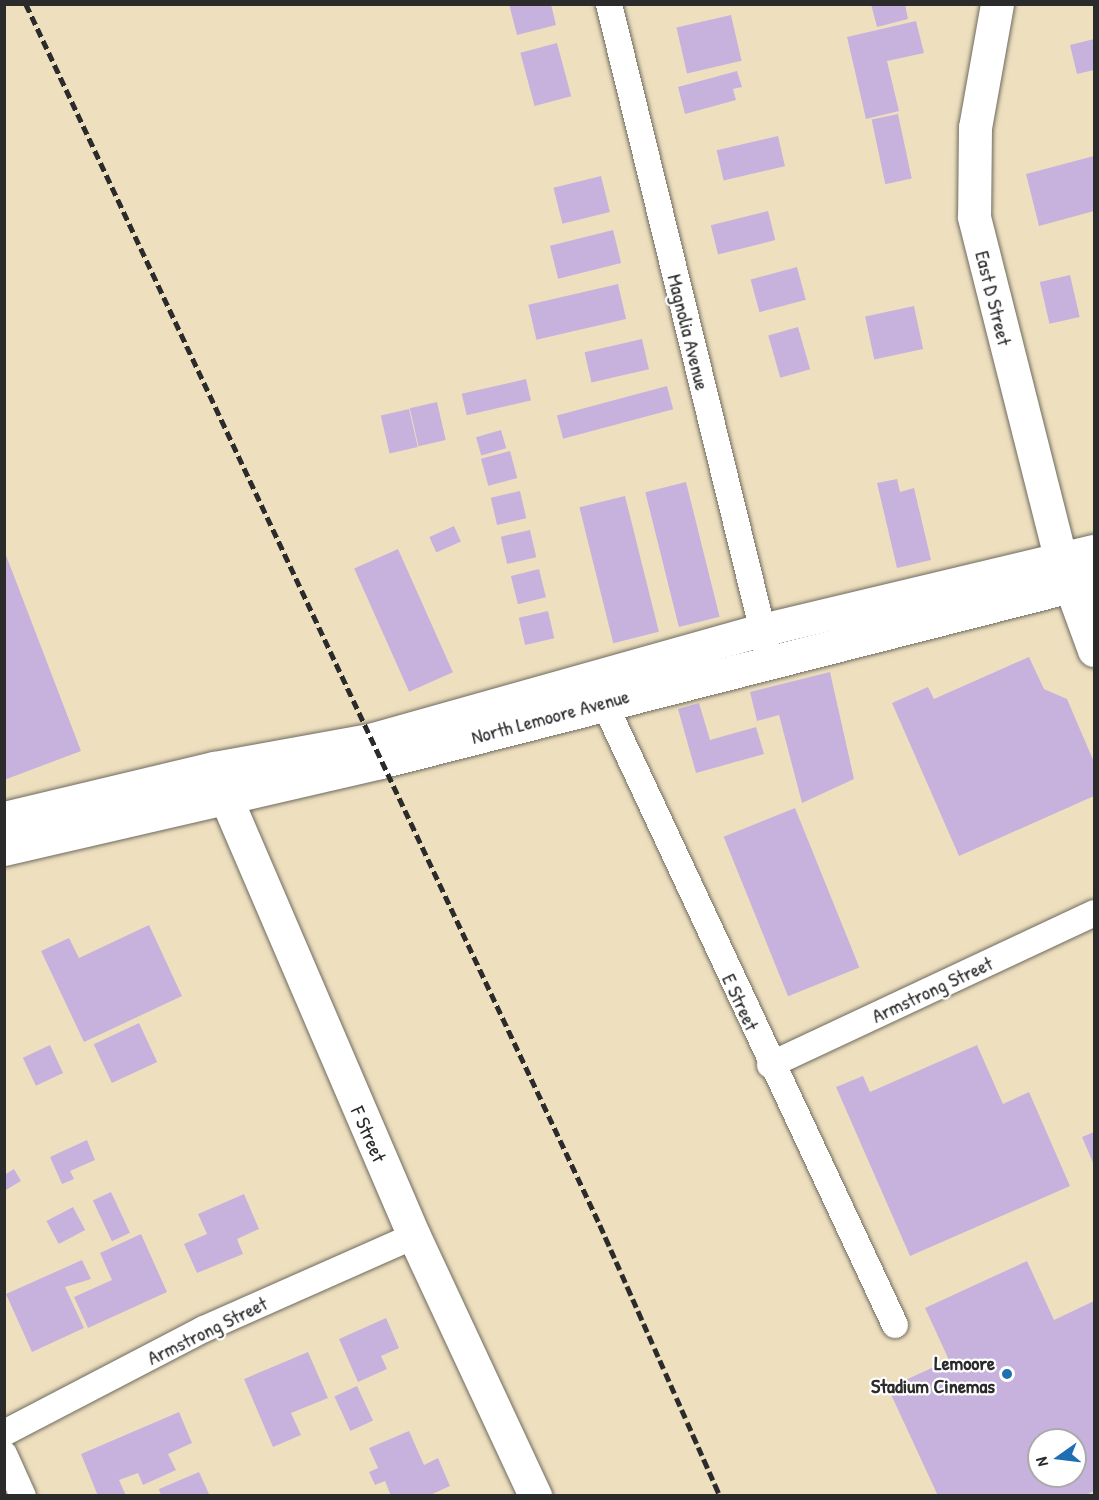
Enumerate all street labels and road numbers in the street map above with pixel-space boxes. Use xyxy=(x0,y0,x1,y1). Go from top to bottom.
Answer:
street label: East D Street xyxy=(971,248,1017,348)
street label: Magnolia Avenue xyxy=(663,272,715,392)
street label: North Lemoore Avenue xyxy=(468,683,632,749)
street label: Armstrong Street xyxy=(868,951,996,1027)
street label: E Street xyxy=(717,970,765,1034)
street label: F Street xyxy=(346,1102,392,1166)
street label: Armstrong Street xyxy=(143,1291,271,1369)

